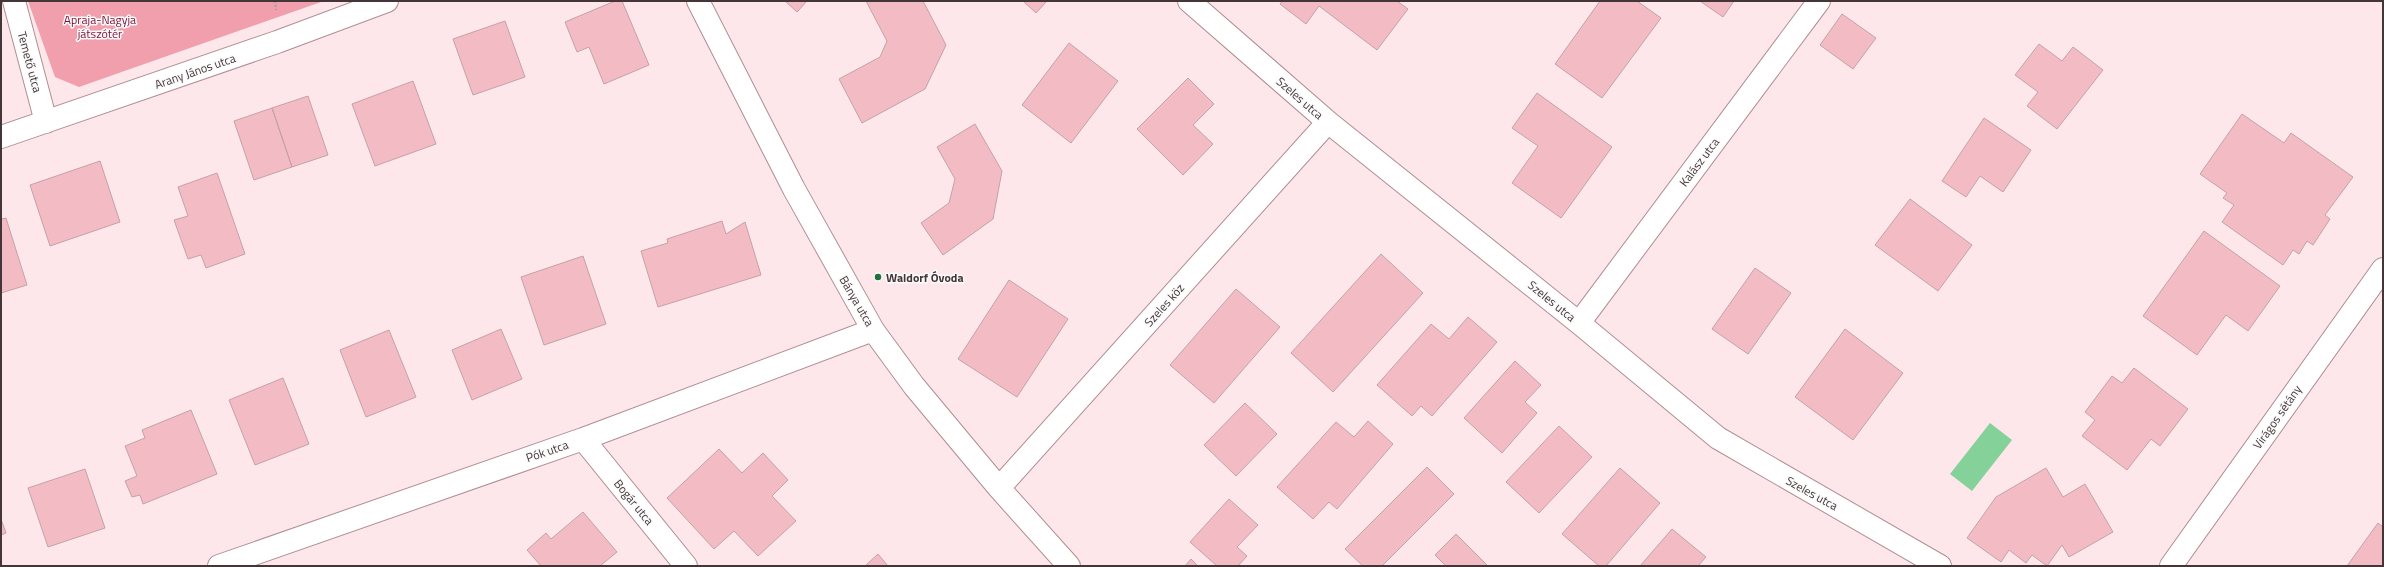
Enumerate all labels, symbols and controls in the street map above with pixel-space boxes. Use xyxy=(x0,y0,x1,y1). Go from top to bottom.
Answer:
park label: Apraja-Nagyja játszótér xyxy=(64,10,136,43)
street label: Temető utca xyxy=(13,29,47,95)
street label: Arany János utca xyxy=(152,48,238,94)
street label: Szeles utca xyxy=(1272,72,1328,124)
street label: Kalász utca xyxy=(1674,133,1724,191)
place label: Waldorf Óvoda xyxy=(886,268,964,287)
street label: Bánya utca xyxy=(835,272,879,330)
marker: Waldorf Óvoda xyxy=(873,272,883,282)
street label: Szeles utca xyxy=(1524,276,1580,326)
street label: Szeles köz xyxy=(1139,279,1189,331)
street label: Virágos sétány xyxy=(2248,381,2306,453)
street label: Pók utca xyxy=(523,435,571,467)
street label: Szeles utca xyxy=(1783,471,1841,515)
street label: Bogár utca xyxy=(609,475,659,529)

